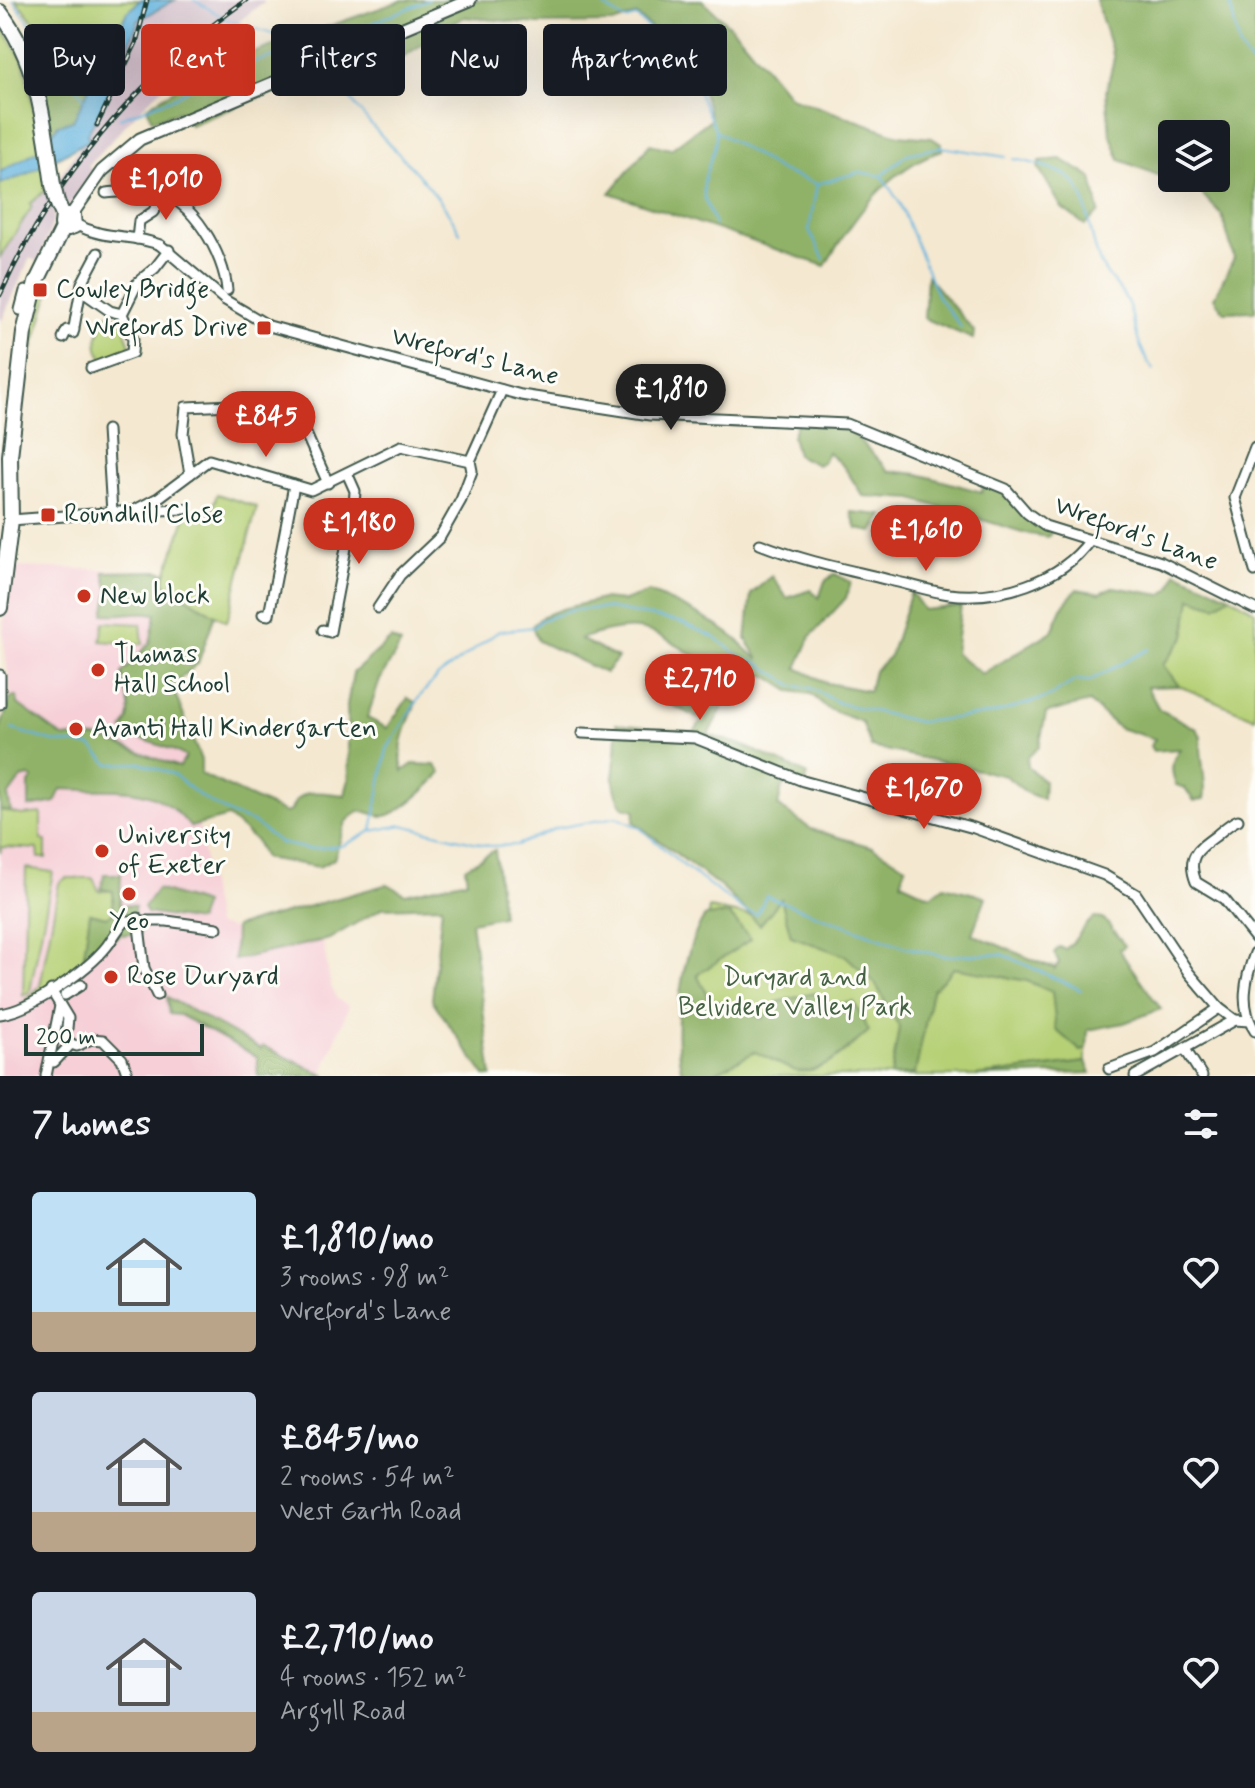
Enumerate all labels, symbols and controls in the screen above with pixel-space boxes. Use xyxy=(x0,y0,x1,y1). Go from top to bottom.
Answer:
chip: Buy xyxy=(24,24,125,96)
chip: Rent xyxy=(141,24,255,96)
chip: Filters xyxy=(271,24,405,96)
chip: New xyxy=(421,24,527,96)
chip: Apartment xyxy=(543,24,727,96)
map controls xyxy=(1158,120,1230,192)
button: layers xyxy=(1158,120,1230,192)
pin: £1,010 xyxy=(101,154,231,222)
text: £1,010 xyxy=(128,163,204,197)
place label: Cowley Bridge xyxy=(56,273,209,310)
marker: Cowley Bridge xyxy=(31,281,49,299)
place label: Wrefords Drive xyxy=(85,311,248,347)
marker: Wrefords Drive xyxy=(255,319,273,337)
street label: Wreford's Lane xyxy=(387,320,562,396)
pin: £1,810 xyxy=(606,364,736,432)
text: £1,810 xyxy=(634,373,708,407)
pin: £845 xyxy=(219,391,313,459)
text: £845 xyxy=(234,400,298,434)
street label: Wreford's Lane xyxy=(1049,489,1222,581)
place label: Roundhill Close xyxy=(64,498,223,532)
pin: £1,180 xyxy=(294,498,424,566)
pin: £1,610 xyxy=(861,505,991,573)
marker: Roundhill Close xyxy=(39,506,57,524)
text: £1,180 xyxy=(321,507,397,541)
text: £1,610 xyxy=(889,514,963,548)
place label: New block xyxy=(100,579,210,613)
marker: New block xyxy=(75,587,93,605)
place label: Thomas Hall School xyxy=(114,638,230,702)
pin: £2,710 xyxy=(635,654,765,722)
marker: Thomas Hall School xyxy=(89,661,107,679)
text: £2,710 xyxy=(663,663,737,697)
place label: Avanti Hall Kindergarten xyxy=(92,712,377,749)
marker: Avanti Hall Kindergarten xyxy=(67,720,85,738)
pin: £1,670 xyxy=(859,763,989,831)
text: £1,670 xyxy=(885,772,963,806)
place label: University of Exeter xyxy=(118,819,231,883)
marker: University of Exeter xyxy=(93,842,111,860)
marker: Yeo xyxy=(120,885,138,903)
place label: Yeo xyxy=(109,905,149,939)
place label: Rose Duryard xyxy=(127,960,279,994)
park label: Duryard and Belvidere Valley Park xyxy=(678,961,912,1025)
marker: Rose Duryard xyxy=(102,968,120,986)
scale bar xyxy=(24,1020,204,1056)
text: 200 m xyxy=(36,1024,96,1052)
text: 7 homes xyxy=(32,1102,151,1147)
icon: filters xyxy=(1179,1102,1223,1146)
text: £1,810/mo xyxy=(280,1216,434,1261)
icon: home xyxy=(96,1224,192,1320)
icon: heart xyxy=(1179,1250,1223,1294)
text: 3 rooms · 98 m² xyxy=(280,1261,449,1295)
text: Wreford's Lane xyxy=(280,1295,451,1329)
text: £845/mo xyxy=(280,1416,419,1461)
icon: home xyxy=(96,1424,192,1520)
icon: heart xyxy=(1179,1450,1223,1494)
text: 2 rooms · 54 m² xyxy=(280,1461,455,1495)
text: West Garth Road xyxy=(280,1495,462,1529)
text: £2,710/mo xyxy=(280,1616,434,1661)
icon: home xyxy=(96,1624,192,1720)
icon: heart xyxy=(1179,1650,1223,1694)
text: 4 rooms · 152 m² xyxy=(280,1661,467,1695)
text: Argyll Road xyxy=(280,1695,406,1729)

